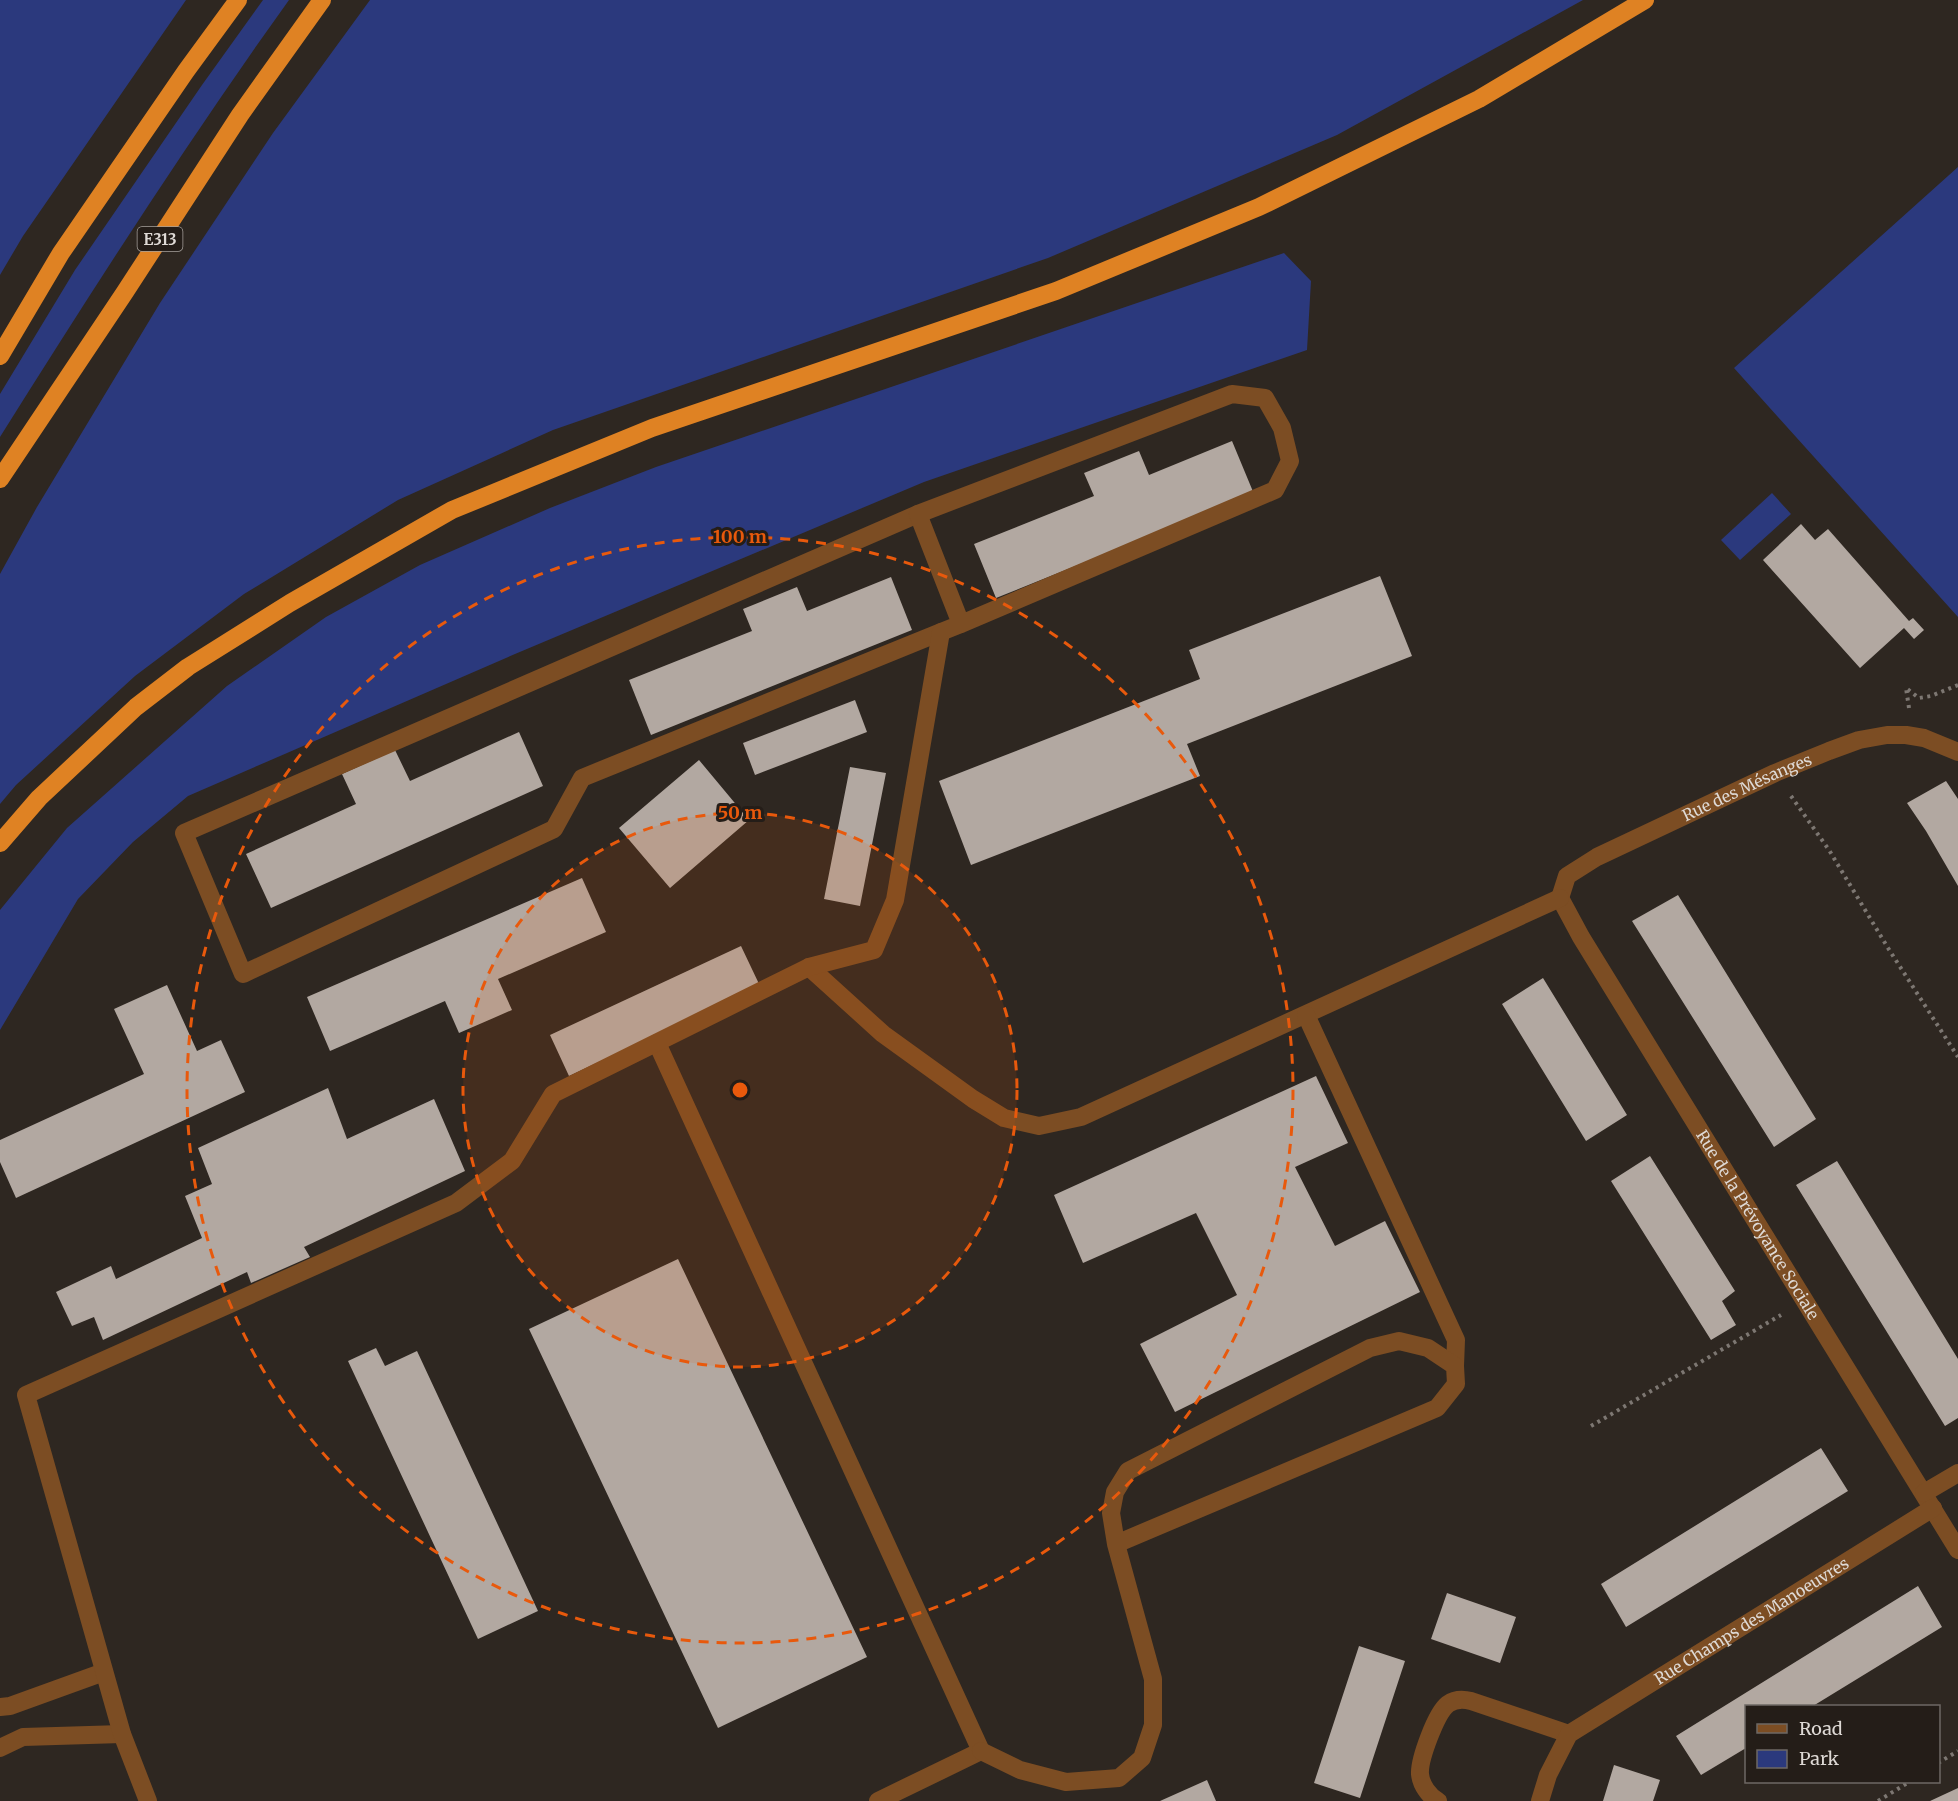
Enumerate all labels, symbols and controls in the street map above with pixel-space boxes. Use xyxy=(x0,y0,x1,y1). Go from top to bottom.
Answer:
road number: E313 xyxy=(138,227,182,251)
text: 100 m xyxy=(713,525,767,548)
street label: Rue des Mésanges xyxy=(1679,749,1815,825)
text: 50 m xyxy=(718,801,762,824)
centre of rings xyxy=(730,1080,750,1100)
street label: Rue de la Prévoyance Sociale xyxy=(1692,1126,1824,1323)
street label: Rue Champs des Manoeuvres xyxy=(1651,1553,1852,1689)
legend xyxy=(1745,1705,1940,1783)
text: Road xyxy=(1799,1717,1843,1740)
text: Park xyxy=(1799,1747,1840,1770)

